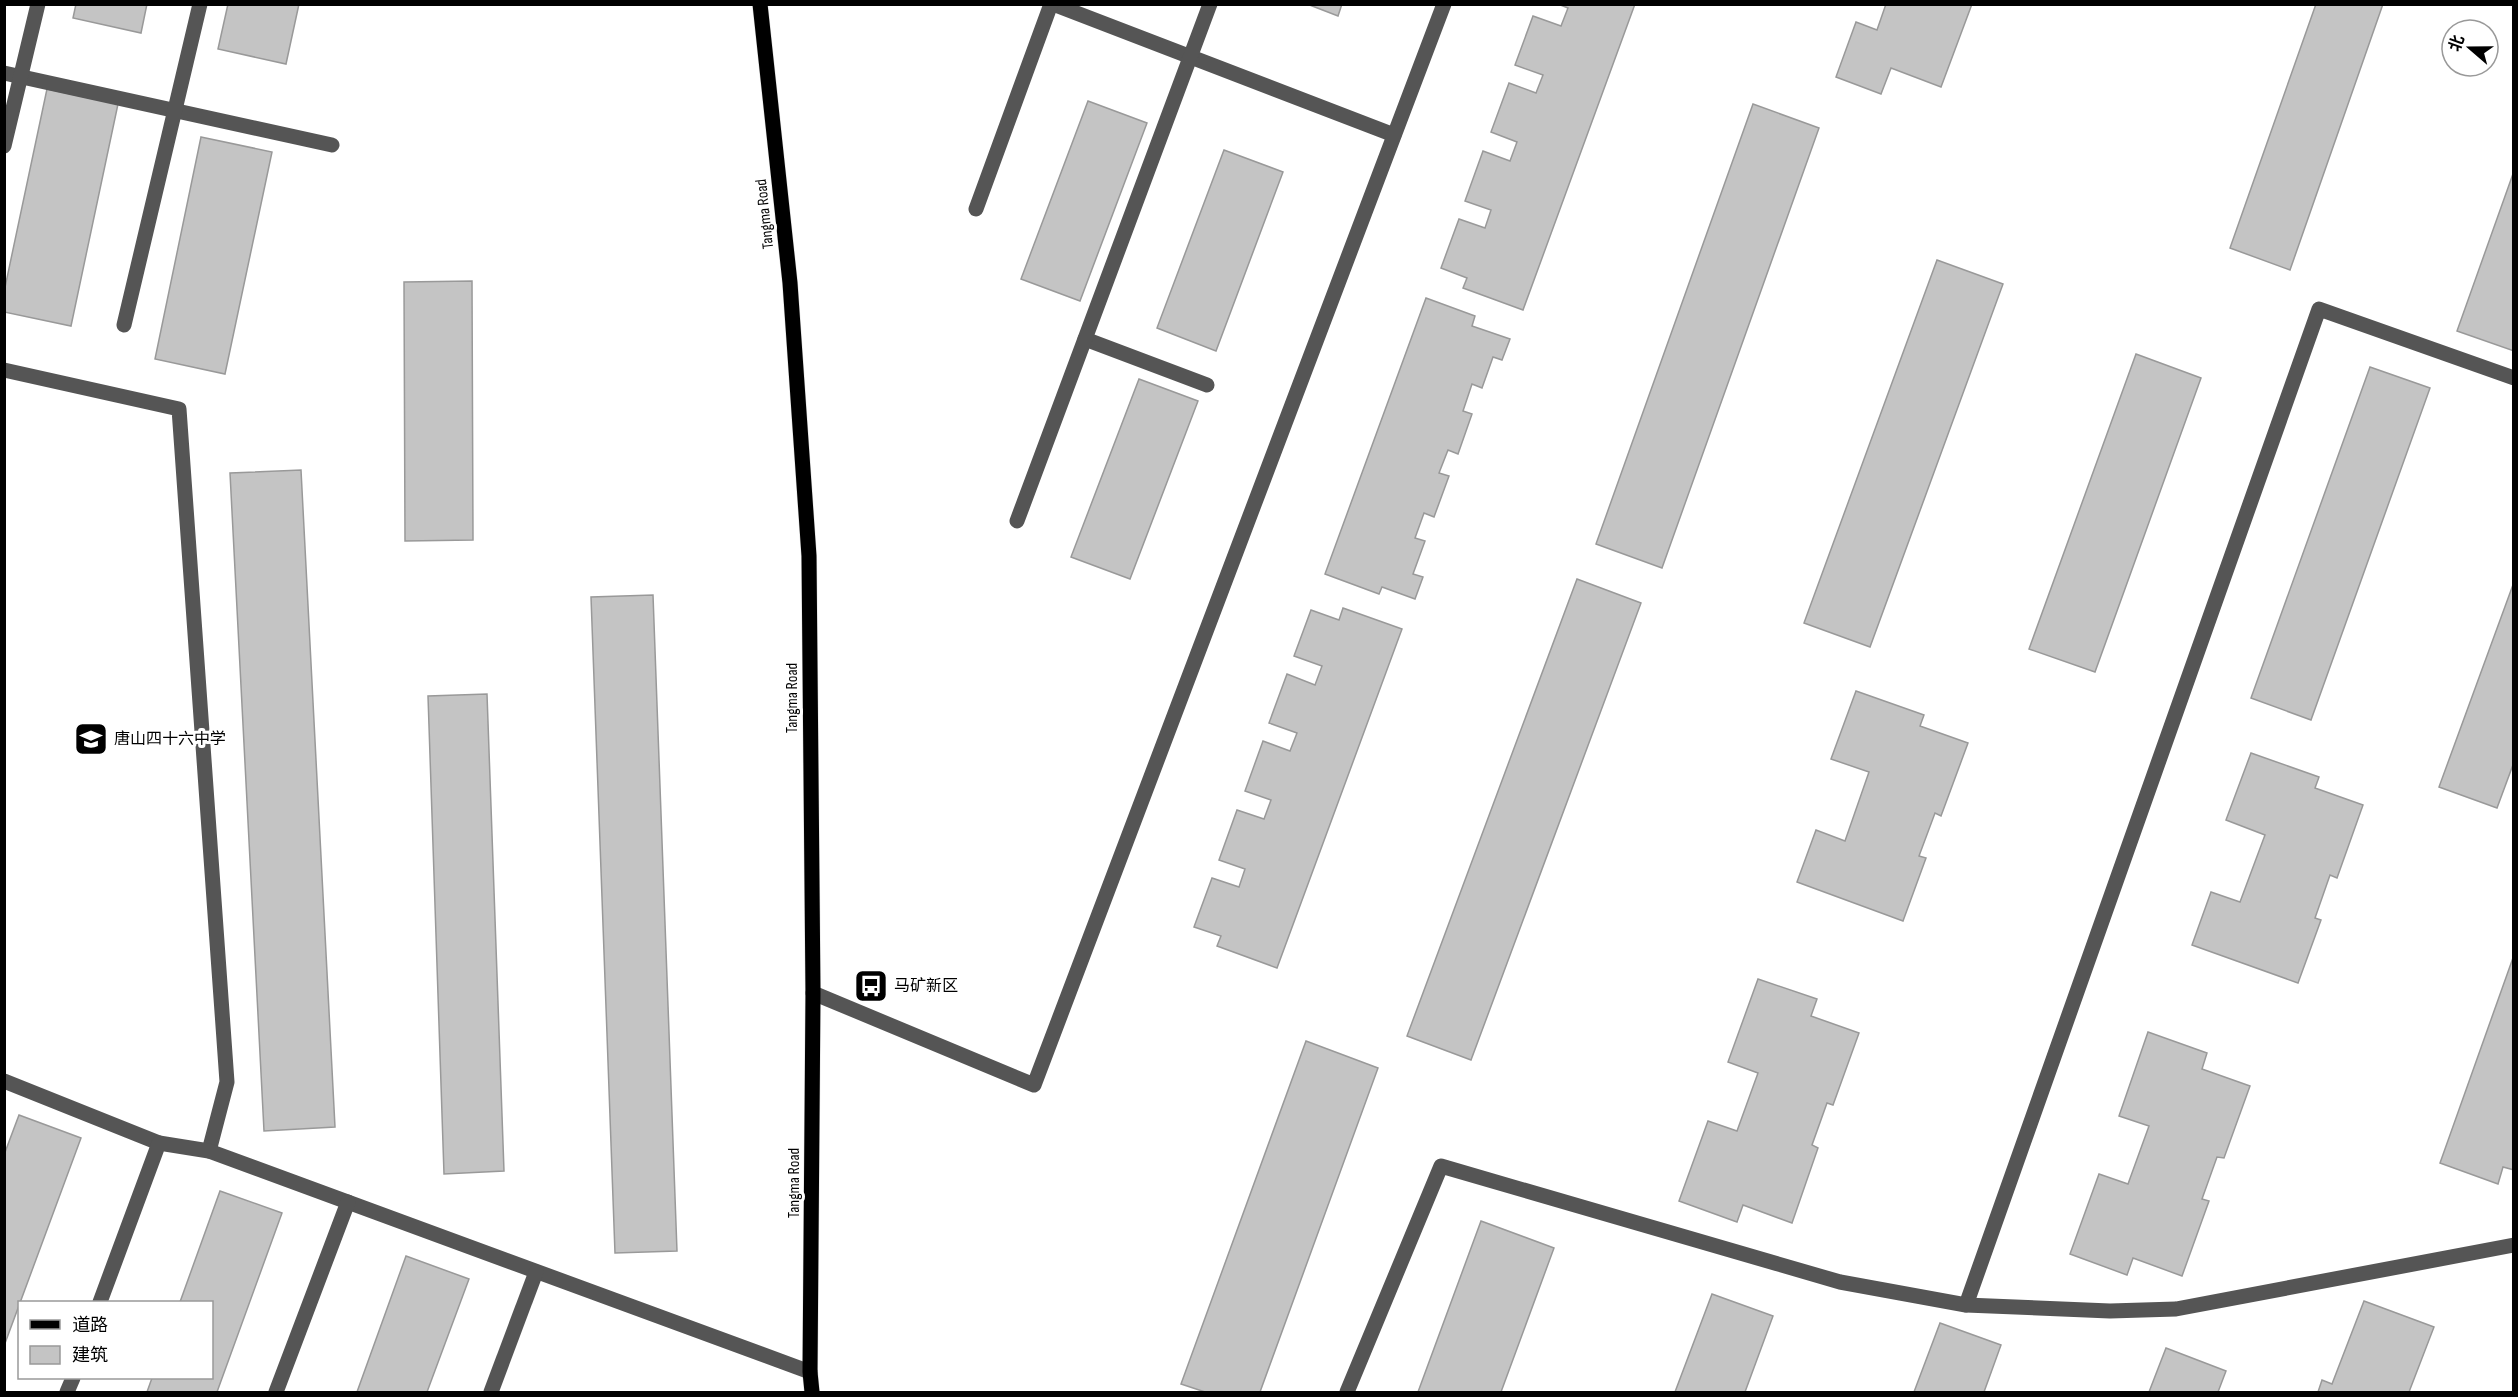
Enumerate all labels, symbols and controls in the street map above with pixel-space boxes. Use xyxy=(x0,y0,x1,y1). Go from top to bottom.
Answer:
north arrow xyxy=(2440,18,2500,78)
text: 北 xyxy=(2446,33,2469,54)
street label: Tangma Road xyxy=(752,178,778,250)
street label: Tangma Road xyxy=(783,663,802,733)
school or university icon: 唐山四十六中学 xyxy=(73,721,109,757)
place label: 唐山四十六中学 xyxy=(114,730,226,749)
bus stop icon: 马矿新区 xyxy=(853,968,889,1004)
place label: 马矿新区 xyxy=(894,977,958,996)
street label: Tangma Road xyxy=(785,1148,804,1218)
legend xyxy=(18,1301,213,1379)
text: 道路 xyxy=(72,1315,108,1336)
text: 建筑 xyxy=(72,1345,108,1366)

